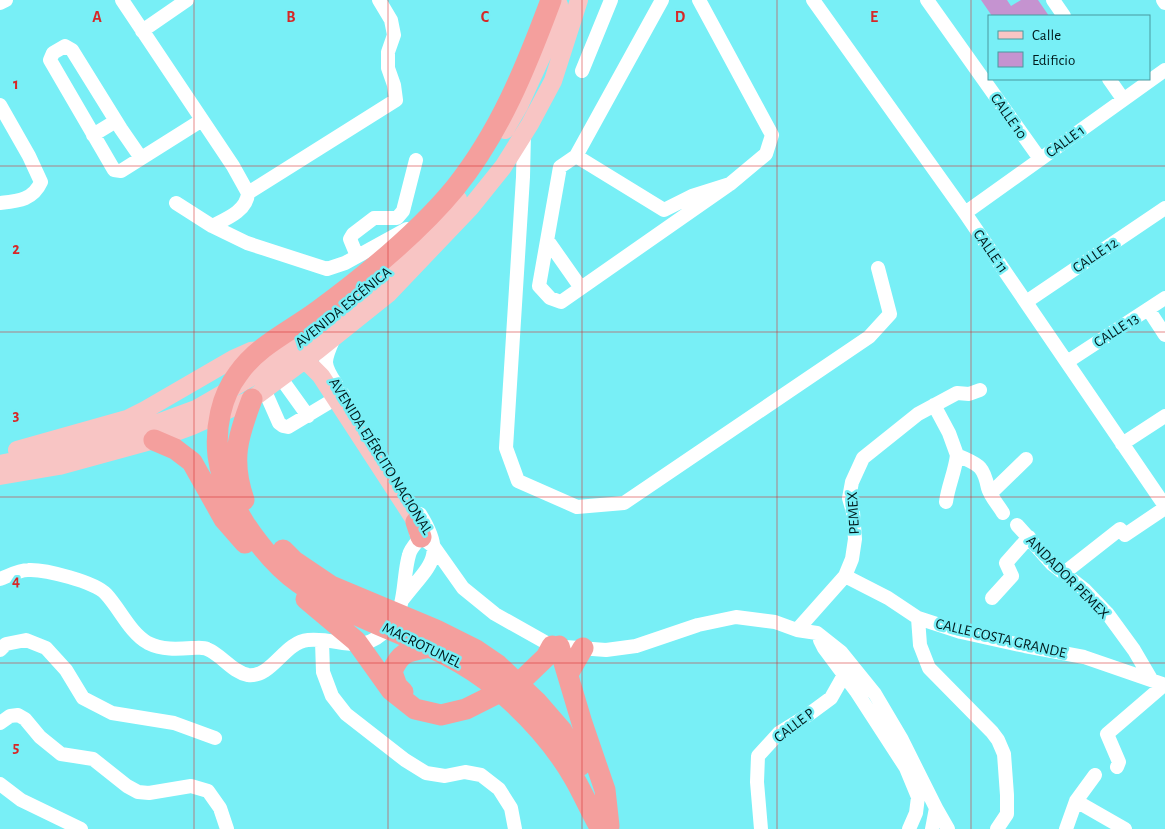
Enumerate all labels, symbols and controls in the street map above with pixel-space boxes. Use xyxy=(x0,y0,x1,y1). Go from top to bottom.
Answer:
text: A xyxy=(92,9,102,25)
text: B xyxy=(286,9,296,25)
text: C xyxy=(481,9,490,25)
text: D xyxy=(675,9,686,25)
text: E xyxy=(870,9,878,25)
legend xyxy=(988,15,1150,80)
text: Calle xyxy=(1032,28,1061,43)
text: Edificio xyxy=(1032,53,1075,68)
text: 1 xyxy=(13,76,19,92)
street label: CALLE 10 xyxy=(988,91,1030,142)
street label: CALLE 1 xyxy=(1043,122,1087,160)
street label: CALLE 11 xyxy=(970,227,1011,276)
street label: CALLE 12 xyxy=(1070,235,1121,276)
text: 2 xyxy=(12,241,20,257)
street label: AVENIDA ESCÉNICA xyxy=(291,262,394,351)
street label: CALLE 13 xyxy=(1091,311,1141,350)
street label: AVENIDA EJÉRCITO NACIONAL xyxy=(326,374,437,538)
text: 3 xyxy=(13,407,20,423)
street label: PEMEX xyxy=(845,491,862,535)
street label: ANDADOR PEMEX xyxy=(1023,533,1112,622)
text: 4 xyxy=(12,573,20,589)
street label: CALLE COSTA GRANDE xyxy=(934,616,1068,661)
street label: MACROTUNEL xyxy=(380,620,464,671)
street label: CALLE P xyxy=(771,705,818,745)
text: 5 xyxy=(13,739,20,755)

